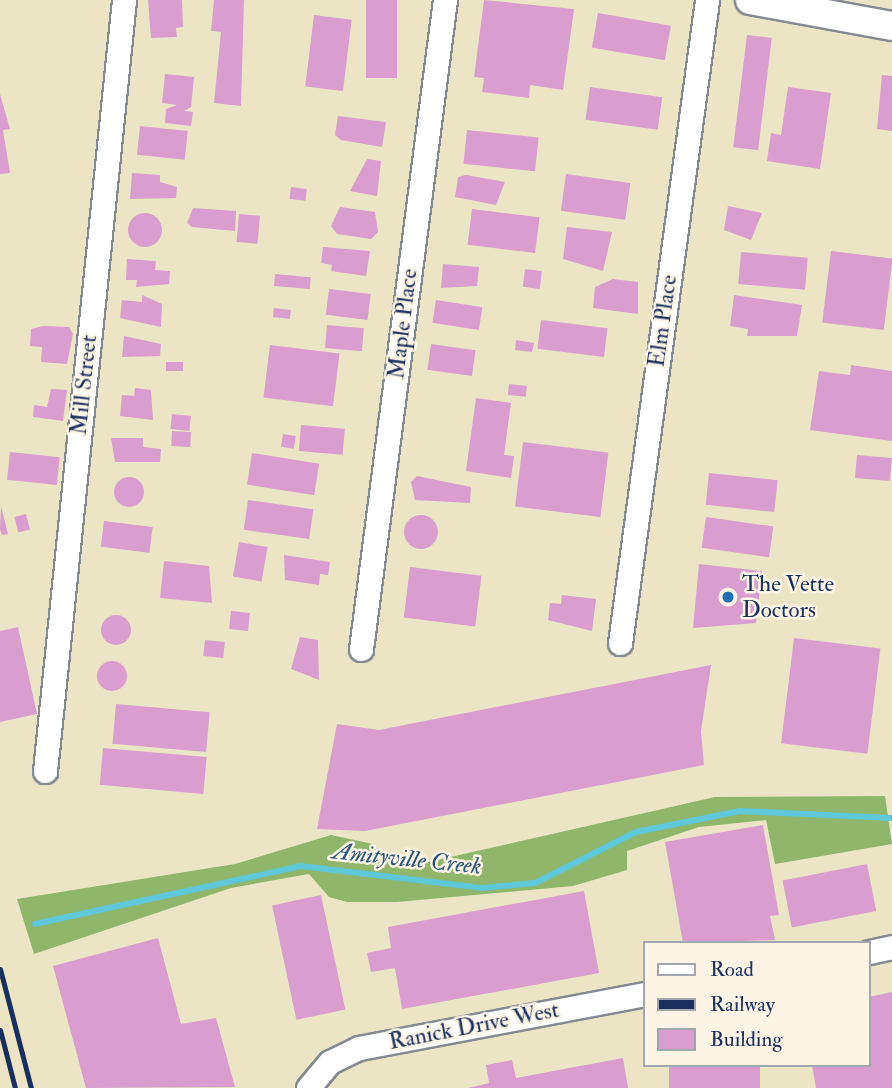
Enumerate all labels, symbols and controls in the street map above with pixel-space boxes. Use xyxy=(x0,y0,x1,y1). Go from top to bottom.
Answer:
street label: Maple Place xyxy=(383,267,423,381)
street label: Elm Place xyxy=(643,273,683,369)
street label: Mill Street xyxy=(65,334,103,436)
place label: The Vette Doctors xyxy=(742,570,834,624)
marker: The Vette Doctors xyxy=(720,589,736,605)
water label: Amityville Creek xyxy=(331,837,483,881)
legend xyxy=(644,941,871,1067)
text: Road xyxy=(710,956,754,983)
text: Railway xyxy=(710,991,775,1018)
street label: Ranick Drive West xyxy=(387,996,561,1056)
text: Building xyxy=(710,1026,783,1053)

